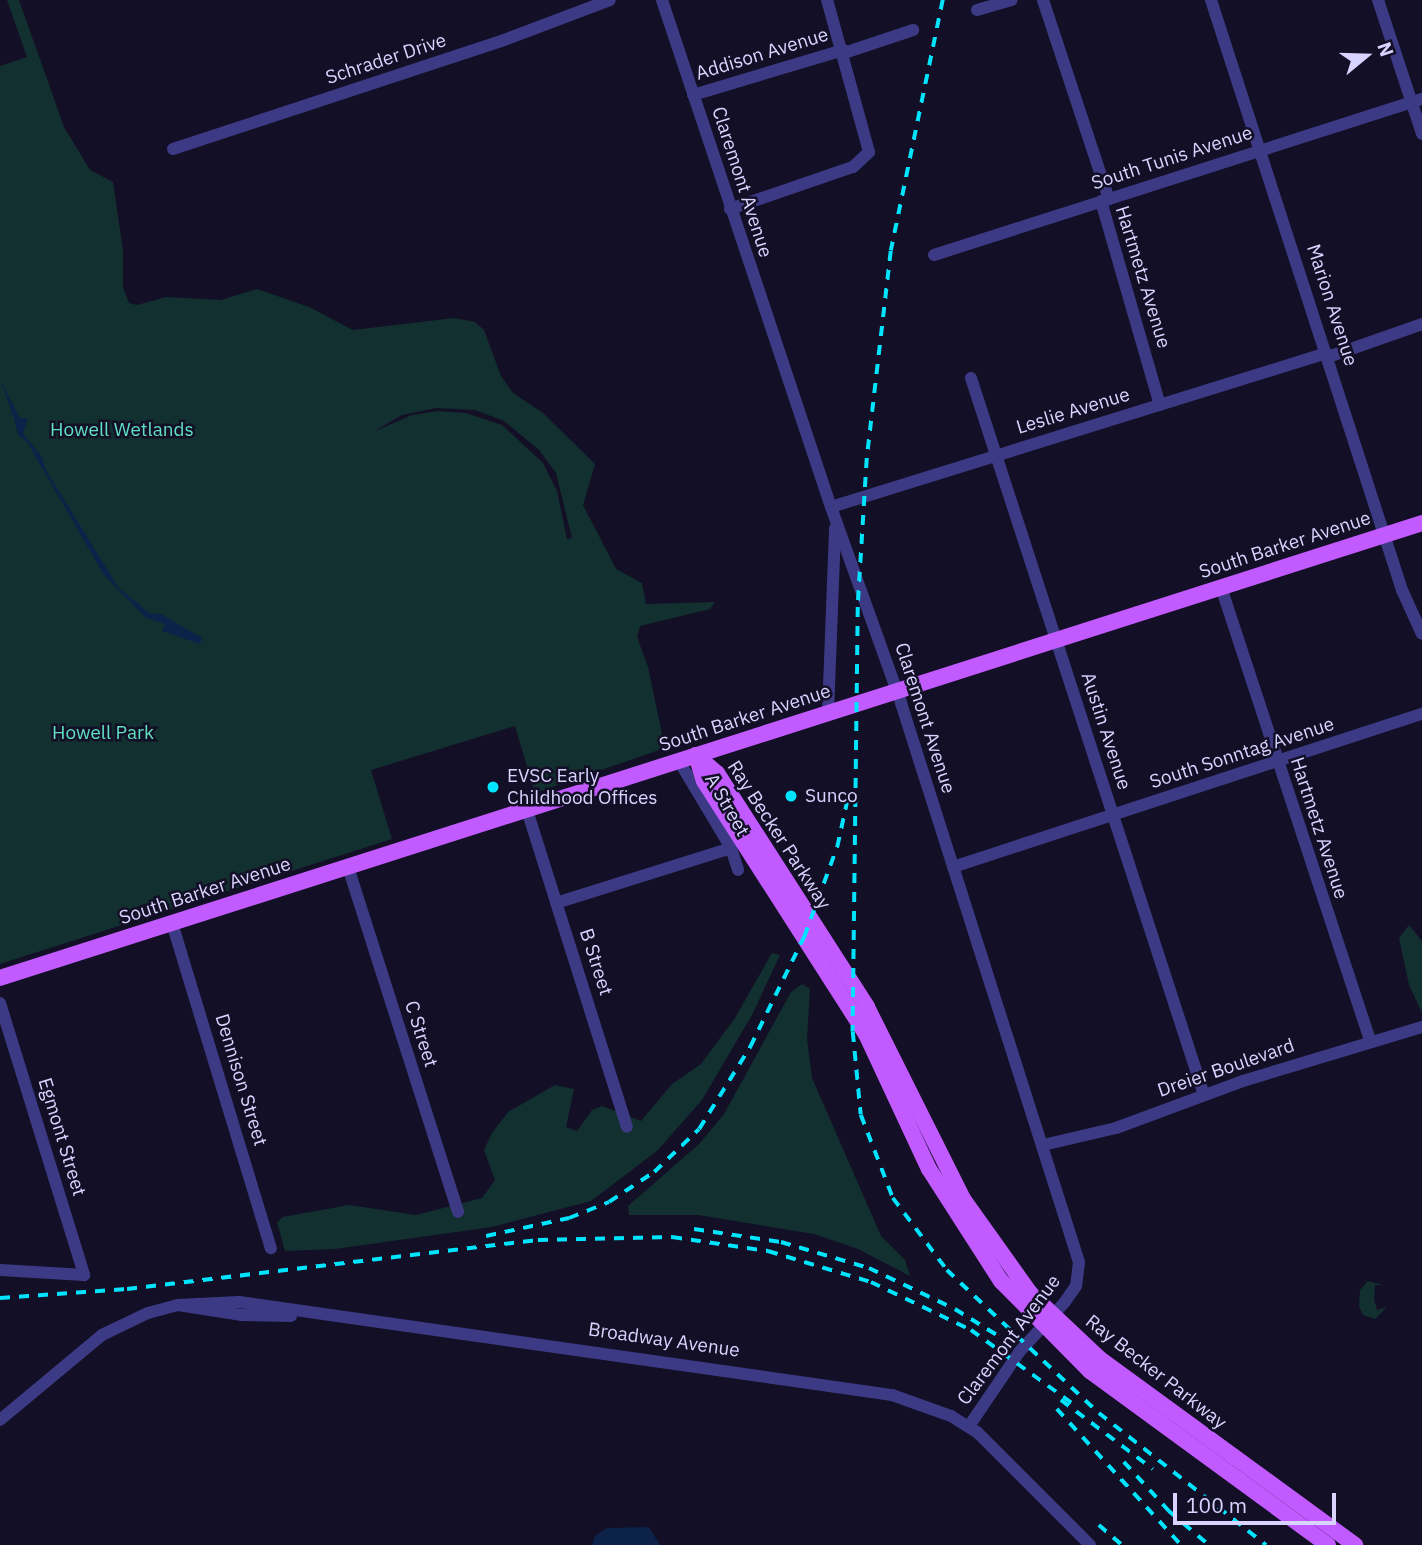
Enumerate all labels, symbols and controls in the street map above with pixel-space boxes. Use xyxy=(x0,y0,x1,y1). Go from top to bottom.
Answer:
north arrow xyxy=(1331,21,1401,91)
street label: Addison Avenue xyxy=(693,23,831,85)
street label: Schrader Drive xyxy=(323,29,449,89)
text: N xyxy=(1372,39,1399,60)
street label: Claremont Avenue xyxy=(707,104,777,260)
street label: South Tunis Avenue xyxy=(1089,121,1255,195)
street label: Hartmetz Avenue xyxy=(1111,203,1175,351)
street label: Marion Avenue xyxy=(1302,241,1362,369)
street label: Leslie Avenue xyxy=(1014,383,1132,439)
park label: Howell Wetlands xyxy=(50,419,194,441)
street label: South Barker Avenue xyxy=(1196,507,1374,583)
street label: Claremont Avenue xyxy=(890,640,960,796)
street label: Austin Avenue xyxy=(1076,669,1136,793)
street label: South Barker Avenue xyxy=(656,680,834,756)
street label: South Sonntag Avenue xyxy=(1147,712,1337,794)
park label: Howell Park xyxy=(52,722,154,744)
street label: Hartmetz Avenue xyxy=(1285,754,1353,902)
street label: Ray Becker Parkway xyxy=(723,757,835,913)
place label: EVSC Early Childhood Offices xyxy=(507,765,658,809)
street label: A Street xyxy=(700,770,754,840)
marker: EVSC Early Childhood Offices xyxy=(485,779,501,795)
place label: Sunco xyxy=(805,785,858,807)
marker: Sunco xyxy=(783,788,799,804)
street label: South Barker Avenue xyxy=(116,853,294,929)
street label: B Street xyxy=(574,926,618,998)
street label: C Street xyxy=(400,998,442,1070)
street label: Dennison Street xyxy=(210,1011,272,1149)
street label: Dreier Boulevard xyxy=(1155,1034,1297,1102)
street label: Egmont Street xyxy=(33,1075,91,1199)
street label: Claremont Avenue xyxy=(953,1270,1065,1410)
street label: Ray Becker Parkway xyxy=(1081,1310,1231,1434)
street label: Broadway Avenue xyxy=(587,1318,741,1362)
scale bar xyxy=(1177,1478,1340,1522)
text: 100 m xyxy=(1186,1491,1247,1519)

